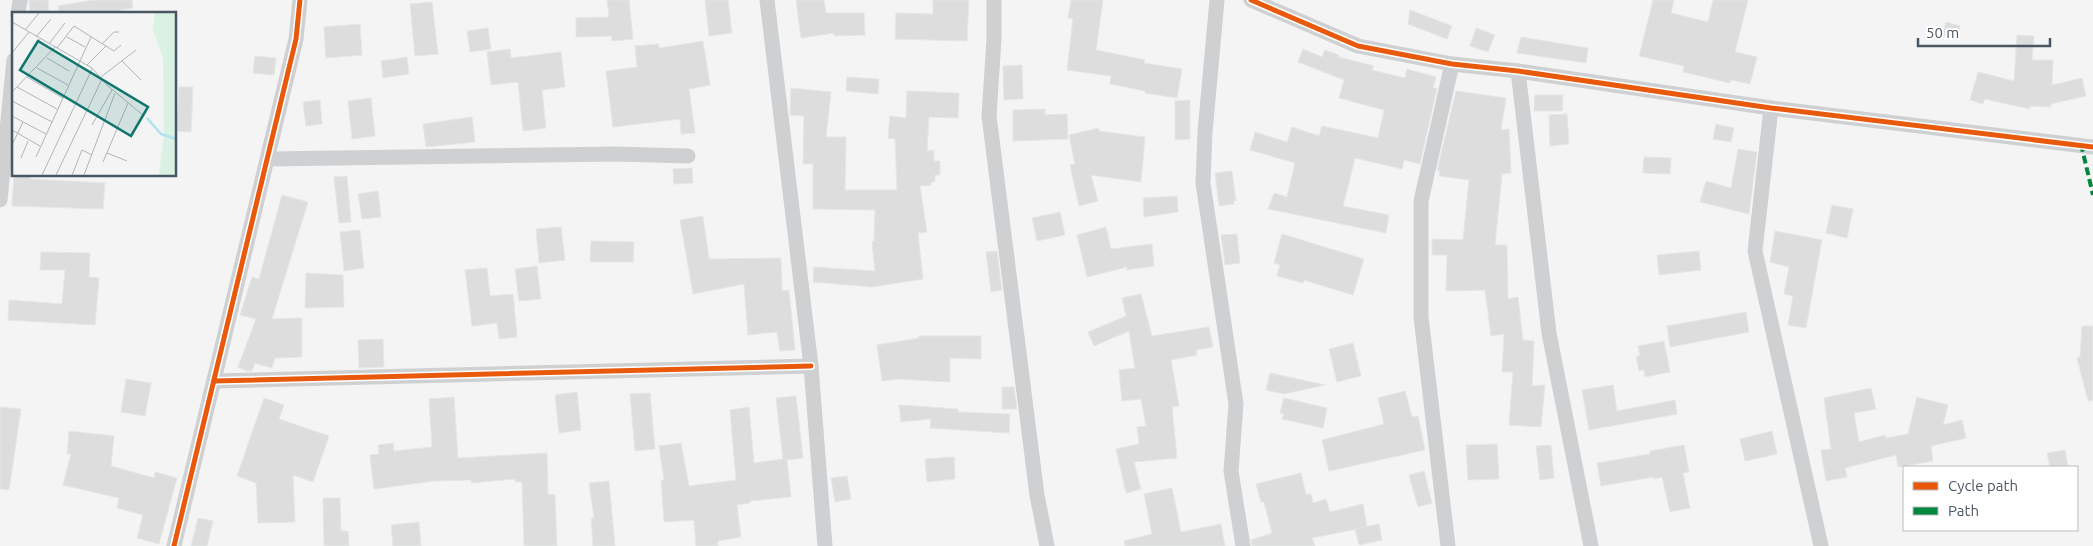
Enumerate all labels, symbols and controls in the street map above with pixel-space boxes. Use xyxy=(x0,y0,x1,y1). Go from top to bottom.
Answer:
inset map xyxy=(12,12,176,176)
scale bar xyxy=(1918,15,2050,47)
text: 50 m xyxy=(1926,24,1959,41)
legend xyxy=(1903,466,2078,531)
text: Cycle path xyxy=(1948,477,2018,494)
text: Path xyxy=(1948,502,1979,519)

